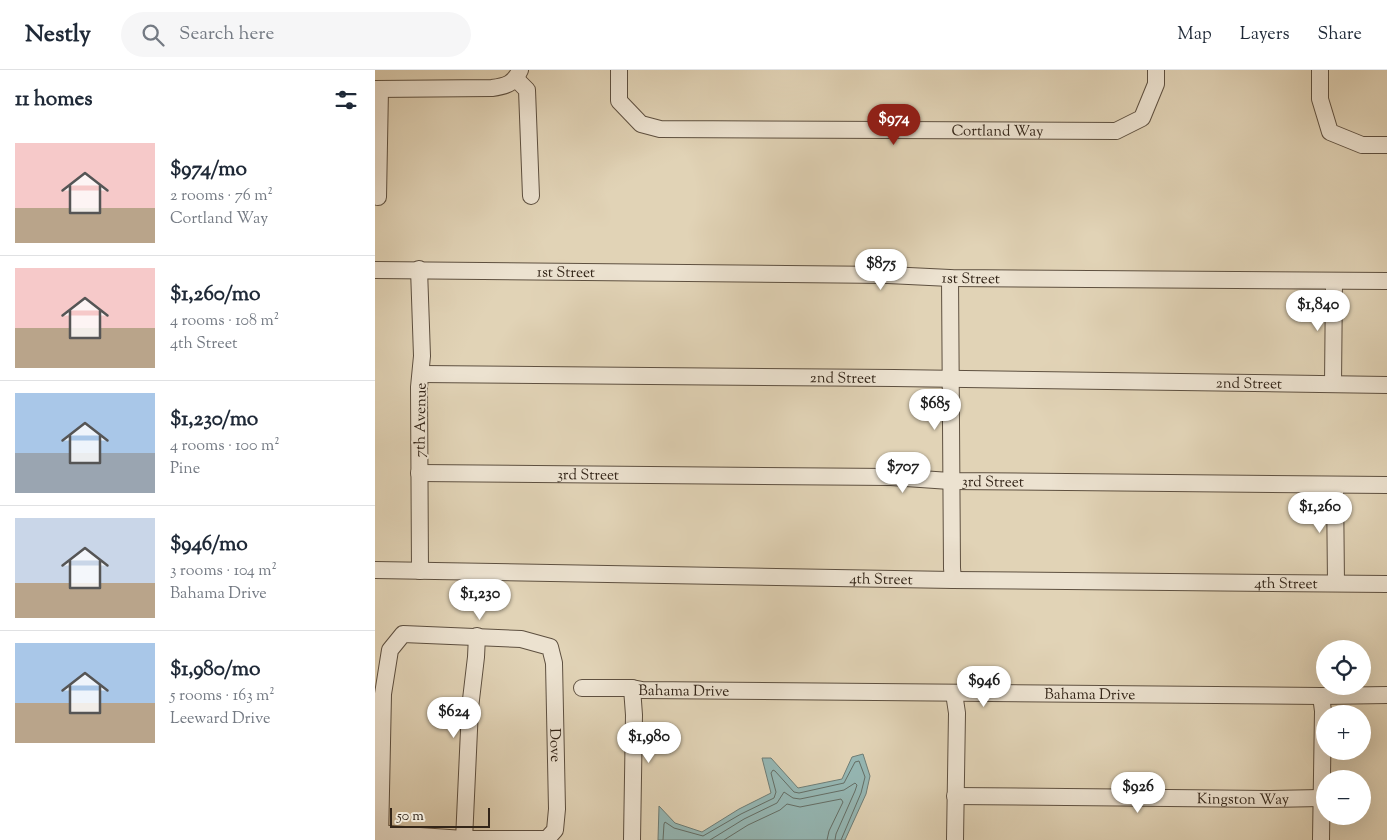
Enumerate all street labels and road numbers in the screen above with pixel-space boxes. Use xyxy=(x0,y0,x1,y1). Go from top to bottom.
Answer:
street label: Cortland Way xyxy=(951,121,1044,143)
street label: 1st Street xyxy=(537,263,595,284)
street label: 1st Street xyxy=(941,269,1000,290)
street label: 2nd Street xyxy=(810,368,876,390)
street label: 2nd Street xyxy=(1216,374,1282,396)
street label: 7th Avenue xyxy=(410,382,433,458)
street label: 3rd Street xyxy=(557,465,619,487)
street label: 3rd Street xyxy=(962,472,1024,494)
street label: 4th Street xyxy=(849,569,913,591)
street label: 4th Street xyxy=(1254,574,1318,595)
street label: Bahama Drive xyxy=(638,681,729,703)
street label: Bahama Drive xyxy=(1044,685,1135,706)
street label: Dove xyxy=(543,728,565,762)
street label: Kingston Way xyxy=(1197,789,1290,811)

